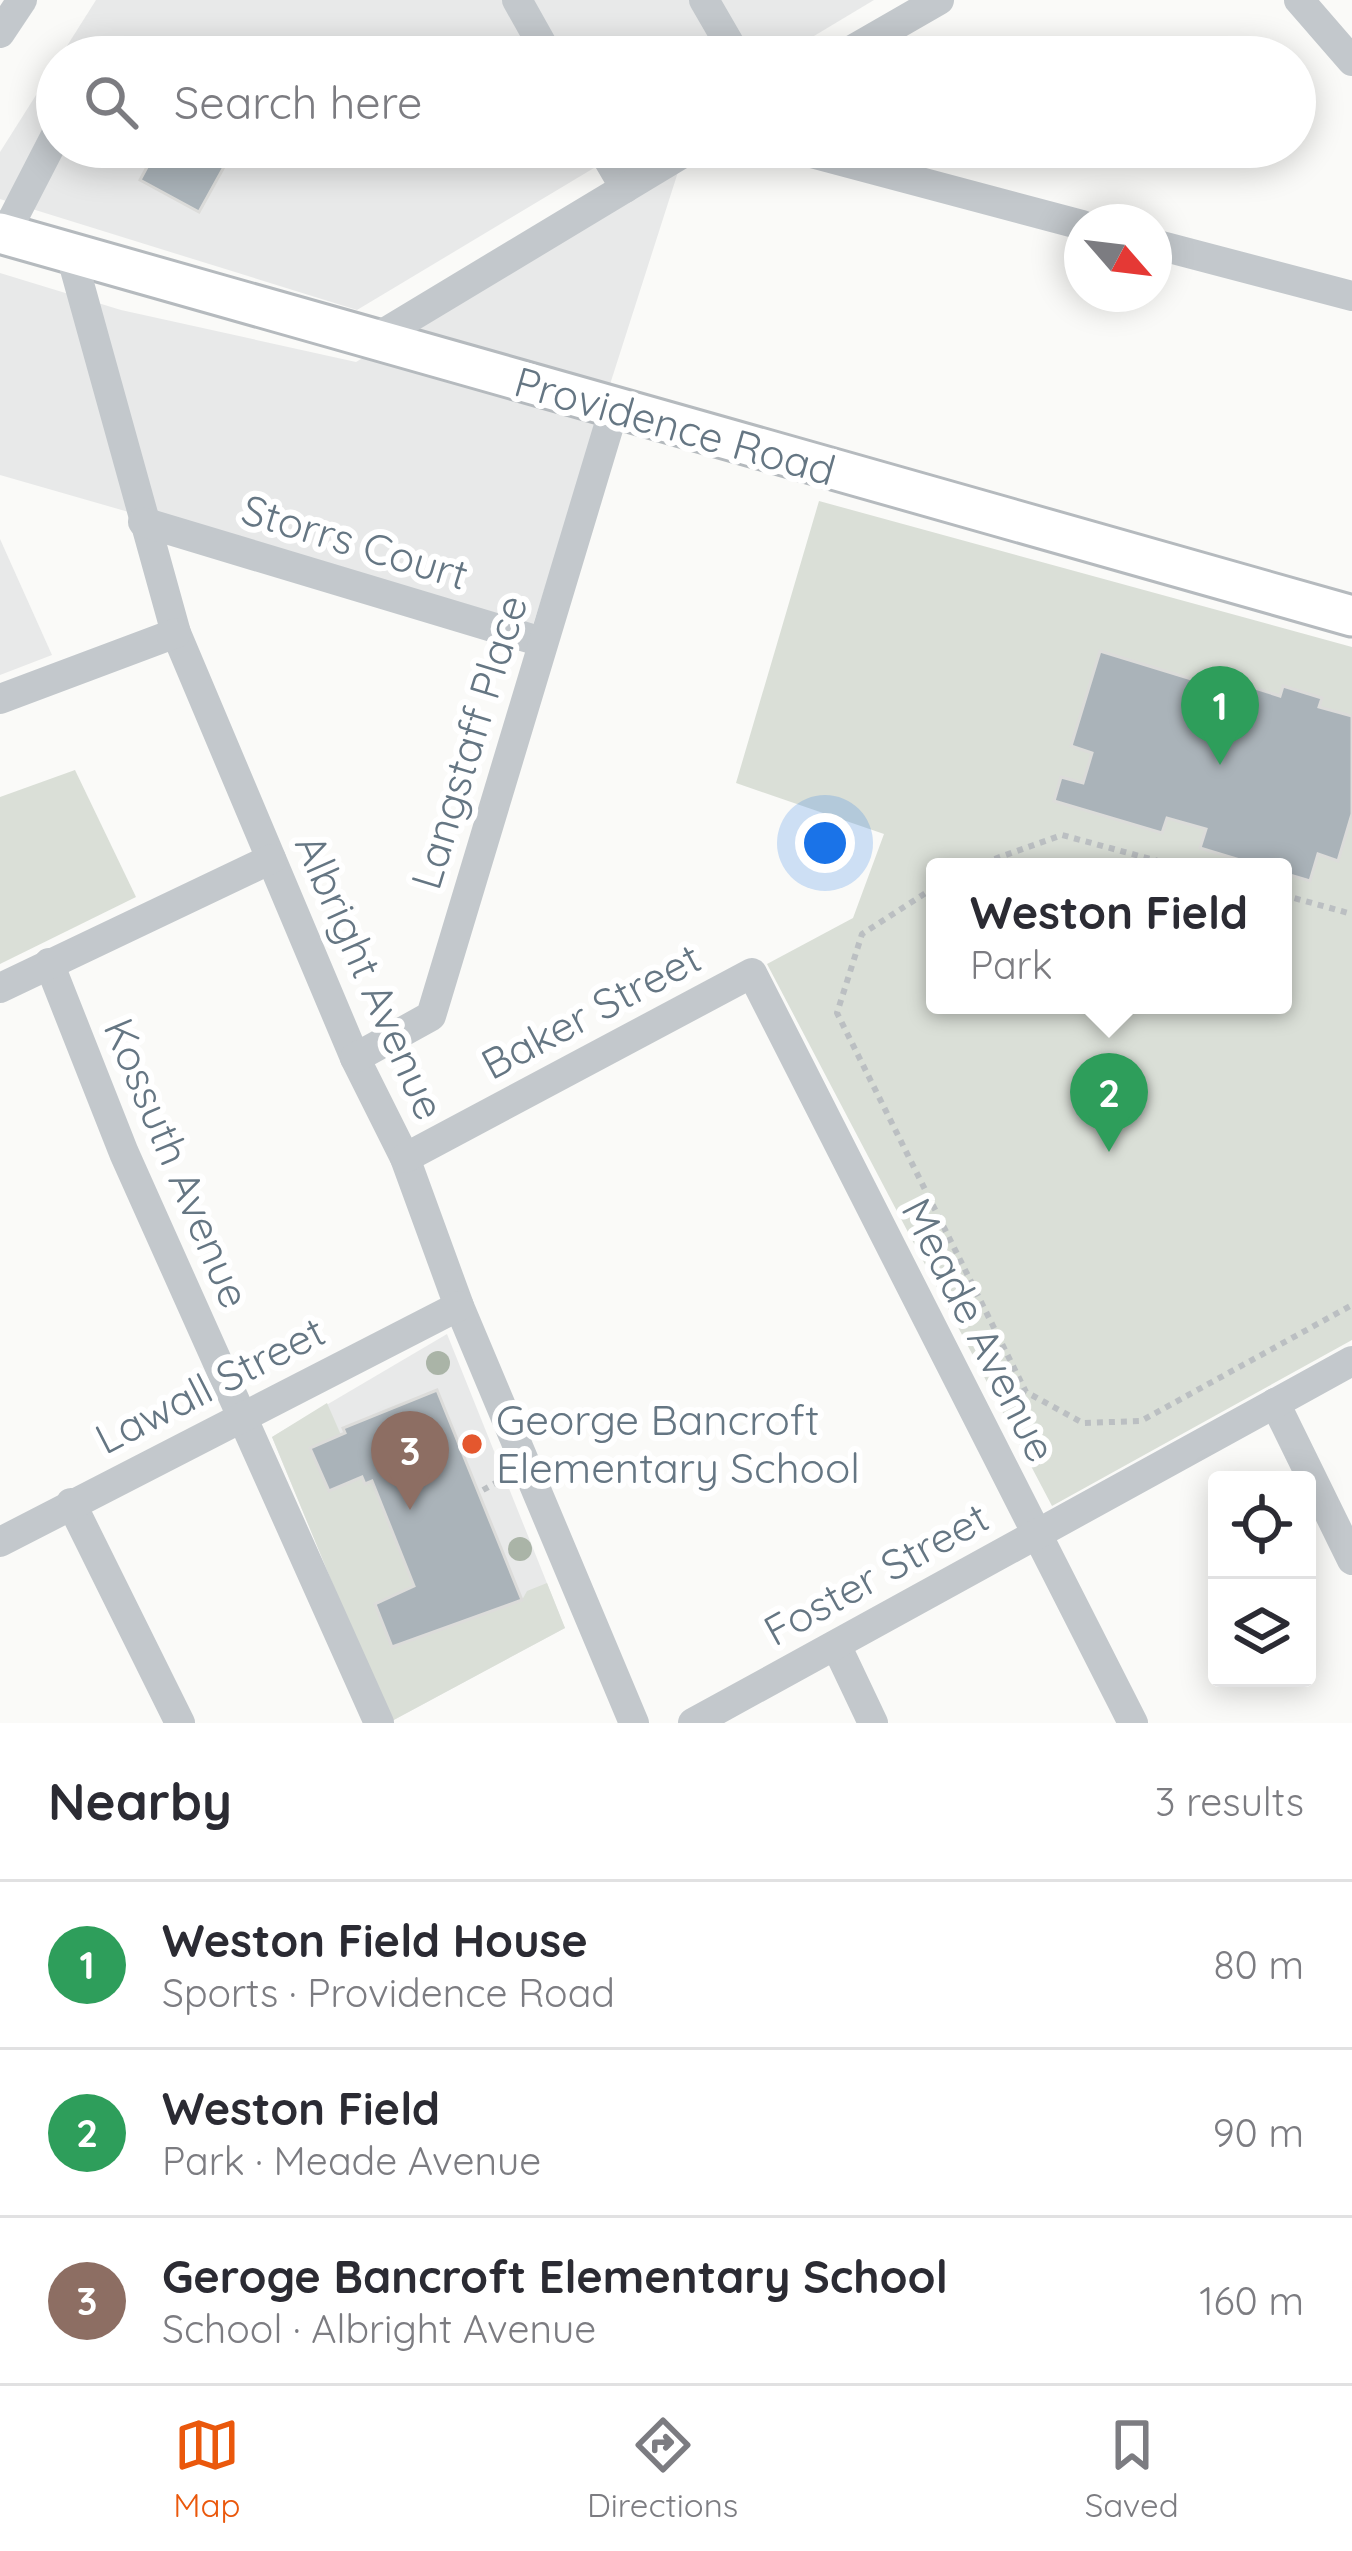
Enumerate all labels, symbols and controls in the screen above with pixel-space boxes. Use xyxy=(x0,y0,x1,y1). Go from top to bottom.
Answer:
search box xyxy=(36,36,1316,168)
icon: search xyxy=(78,69,144,135)
text: Search here xyxy=(174,74,422,130)
north arrow xyxy=(1064,204,1172,312)
street label: Providence Road xyxy=(509,354,842,497)
street label: Storrs Court xyxy=(236,482,475,601)
street label: Langstaff Place xyxy=(399,588,538,895)
pin: 1 xyxy=(1181,666,1259,765)
your location xyxy=(795,813,855,873)
street label: Albright Avenue xyxy=(284,826,457,1128)
popup xyxy=(926,858,1292,1014)
text: Weston Field xyxy=(970,884,1248,940)
street label: Baker Street xyxy=(472,931,709,1090)
text: Park xyxy=(970,940,1053,989)
street label: Kossuth Avenue xyxy=(93,1010,262,1316)
pin: 2 xyxy=(1070,1053,1148,1152)
street label: Meade Avenue xyxy=(890,1189,1069,1470)
street label: Lawall Street xyxy=(86,1304,333,1465)
place label: George Bancroft Elementary School xyxy=(496,1393,860,1494)
pin: 3 xyxy=(371,1411,449,1510)
marker: George Bancroft Elementary School xyxy=(459,1431,485,1457)
map controls xyxy=(1208,1471,1316,1687)
button: locate xyxy=(1208,1471,1316,1579)
street label: Foster Street xyxy=(754,1490,997,1657)
button: layers xyxy=(1208,1579,1316,1687)
text: Nearby xyxy=(48,1769,232,1833)
text: 3 results xyxy=(1155,1777,1304,1826)
text: Weston Field House xyxy=(162,1912,588,1968)
text: 1 xyxy=(79,1940,95,1989)
text: 80 m xyxy=(1214,1940,1304,1989)
text: Sports · Providence Road xyxy=(162,1968,615,2017)
text: Weston Field xyxy=(162,2080,440,2136)
text: 2 xyxy=(76,2108,98,2157)
text: 90 m xyxy=(1213,2108,1304,2157)
text: Park · Meade Avenue xyxy=(162,2136,541,2185)
text: Geroge Bancroft Elementary School xyxy=(162,2248,948,2304)
text: 3 xyxy=(77,2276,97,2325)
text: 160 m xyxy=(1199,2276,1304,2325)
text: School · Albright Avenue xyxy=(162,2304,596,2353)
tab: Map xyxy=(173,2412,241,2525)
tab: Directions xyxy=(587,2412,738,2525)
tab: Saved xyxy=(1085,2412,1179,2525)

